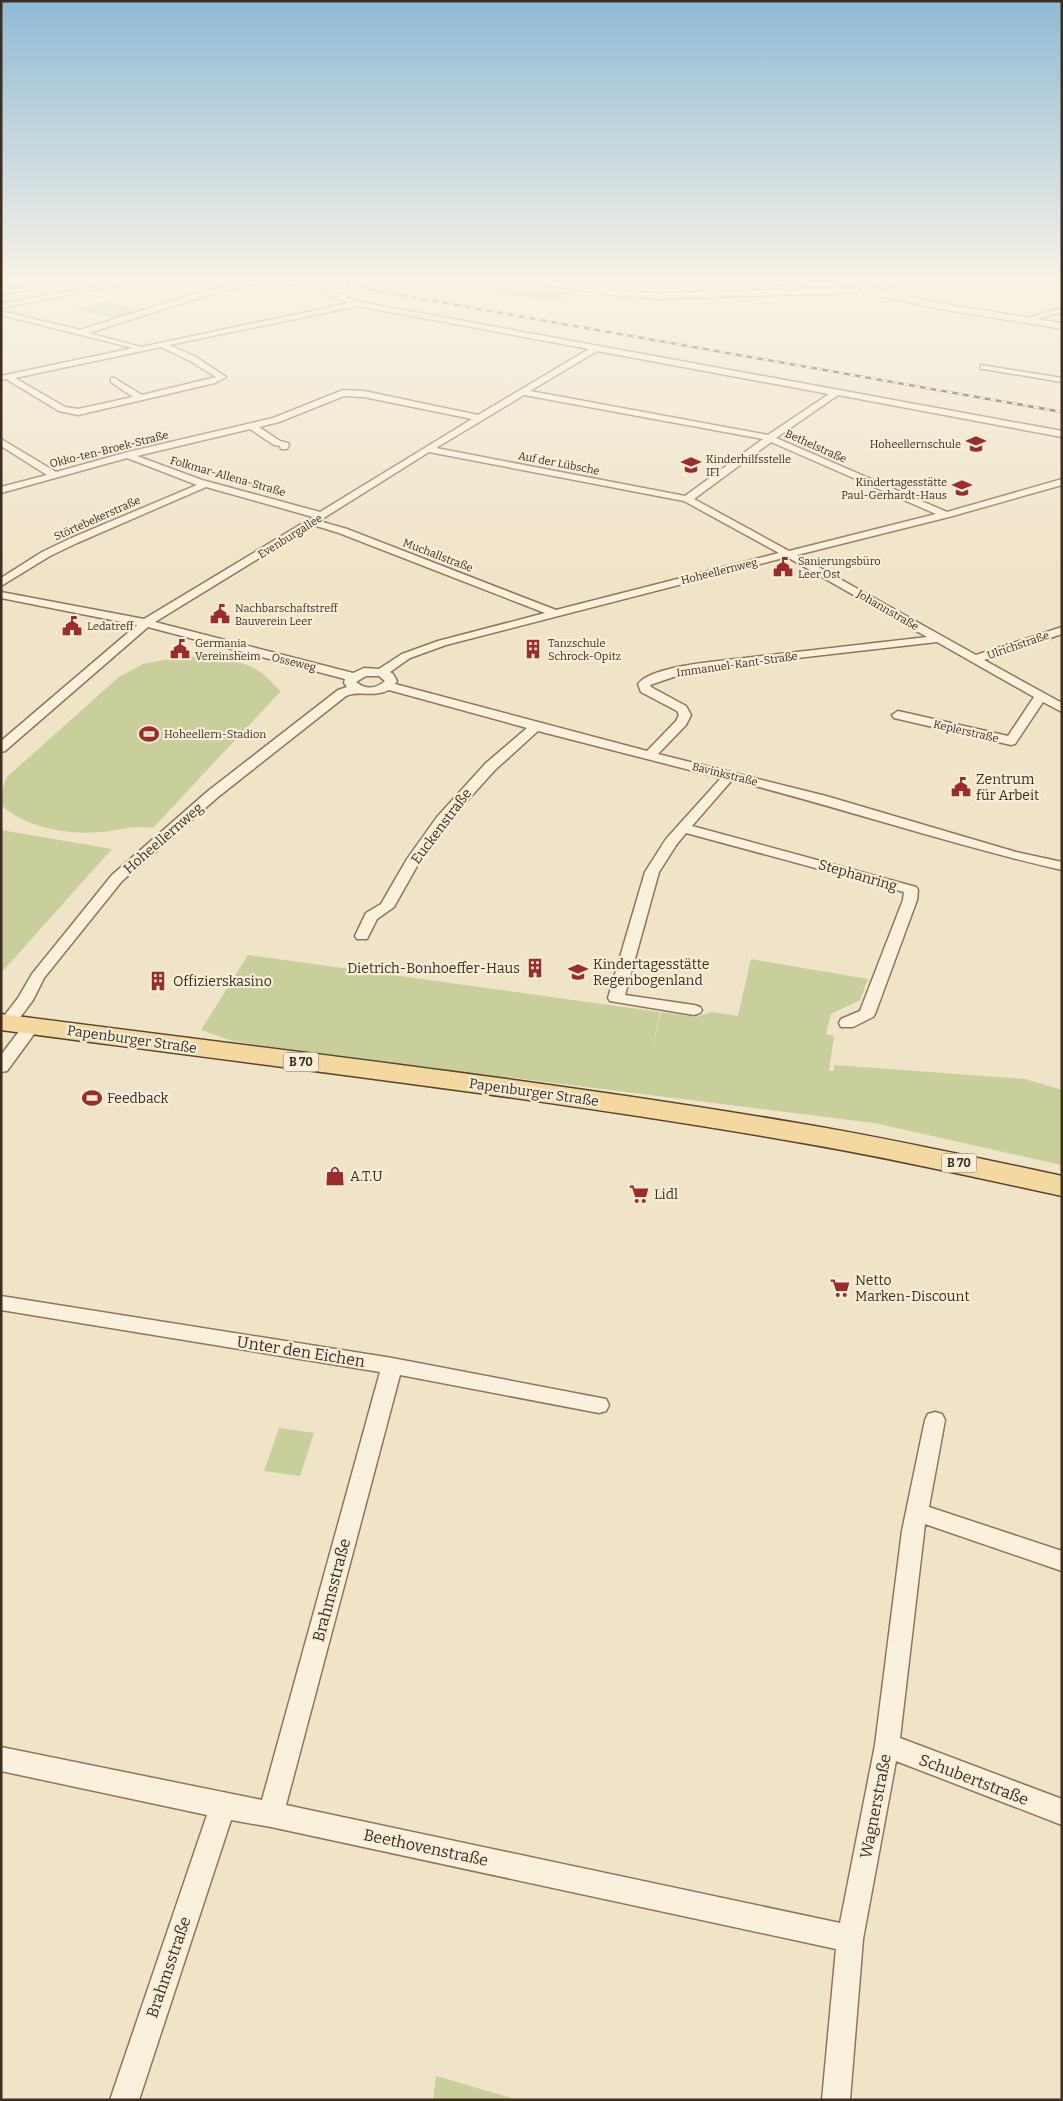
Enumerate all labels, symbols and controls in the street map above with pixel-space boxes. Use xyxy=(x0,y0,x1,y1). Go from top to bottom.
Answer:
street label: Bethelstraße xyxy=(783,427,848,466)
street label: Okko-ten-Broek-Straße xyxy=(48,428,170,471)
school or university icon: Hoheellernschule xyxy=(965,433,987,455)
place label: Hoheellernschule xyxy=(870,438,961,451)
street label: Auf der Lübsche xyxy=(517,449,601,478)
place label: Kinderhilfsstelle IFI xyxy=(706,453,791,479)
street label: Folkmar-Allena-Straße xyxy=(169,454,287,499)
school or university icon: Kinderhilfsstelle IFI xyxy=(680,454,702,476)
place label: Kindertagesstätte Paul-Gerhardt-Haus xyxy=(841,476,947,502)
school or university icon: Kindertagesstätte Paul-Gerhardt-Haus xyxy=(951,477,973,499)
street label: Störtebekerstraße xyxy=(52,494,142,543)
street label: Evenburgallee xyxy=(256,511,325,561)
street label: Muchallstraße xyxy=(401,536,475,575)
place label: Sanierungsbüro Leer Ost xyxy=(798,555,881,581)
street label: Hoheellernweg xyxy=(680,556,759,587)
public building icon: Sanierungsbüro Leer Ost xyxy=(772,556,794,578)
street label: Johannstraße xyxy=(854,587,921,633)
place label: Nachbarschaftstreff Bauverein Leer xyxy=(235,602,339,628)
public building icon: Nachbarschaftstreff Bauverein Leer xyxy=(209,603,231,625)
public building icon: Ledatreff xyxy=(61,615,83,637)
place label: Ledatreff xyxy=(87,620,135,633)
street label: Ulrichstraße xyxy=(986,629,1051,662)
place label: Germania Vereinsheim xyxy=(195,637,261,663)
place label: Tanzschule Schrock-Opitz xyxy=(548,637,621,663)
public building icon: Germania Vereinsheim xyxy=(169,638,191,660)
building icon: Tanzschule Schrock-Opitz xyxy=(522,638,544,660)
street label: Immanuel-Kant-Straße xyxy=(676,650,798,679)
street label: Osseweg xyxy=(270,651,317,674)
street label: Keplerstraße xyxy=(932,718,1000,745)
sports icon: Hoheellern-Stadion xyxy=(138,723,160,745)
place label: Hoheellern-Stadion xyxy=(164,728,266,741)
street label: Bavinkstraße xyxy=(691,760,759,789)
place label: Zentrum für Arbeit xyxy=(976,771,1039,804)
public building icon: Zentrum für Arbeit xyxy=(950,776,972,798)
street label: Euckenstraße xyxy=(408,785,475,867)
street label: Hoheellernweg xyxy=(120,799,207,877)
street label: Stephanring xyxy=(816,856,899,895)
place label: Kindertagesstätte Regenbogenland xyxy=(593,956,709,989)
building icon: Dietrich-Bonhoeffer-Haus xyxy=(524,957,546,979)
place label: Dietrich-Bonhoeffer-Haus xyxy=(347,960,520,977)
school or university icon: Kindertagesstätte Regenbogenland xyxy=(567,961,589,983)
building icon: Offizierskasino xyxy=(147,970,169,992)
place label: Offizierskasino xyxy=(173,973,272,990)
street label: Papenburger Straße xyxy=(66,1022,198,1057)
road number: B 70 xyxy=(284,1052,318,1072)
street label: Papenburger Straße xyxy=(468,1075,600,1110)
sports icon: Feedback xyxy=(81,1087,103,1109)
place label: Feedback xyxy=(107,1090,169,1107)
road number: B 70 xyxy=(942,1154,976,1172)
shop icon: A.T.U xyxy=(324,1165,346,1187)
place label: A.T.U xyxy=(350,1168,383,1185)
supermarket icon: Lidl xyxy=(628,1183,650,1205)
place label: Lidl xyxy=(654,1186,678,1203)
place label: Netto Marken-Discount xyxy=(855,1272,969,1305)
supermarket icon: Netto Marken-Discount xyxy=(829,1277,851,1299)
street label: Unter den Eichen xyxy=(235,1332,366,1371)
street label: Brahmsstraße xyxy=(309,1536,354,1644)
street label: Schubertstraße xyxy=(916,1750,1031,1809)
street label: Wagnerstraße xyxy=(856,1752,895,1860)
street label: Beethovenstraße xyxy=(362,1825,490,1870)
street label: Brahmsstraße xyxy=(142,1914,195,2020)

